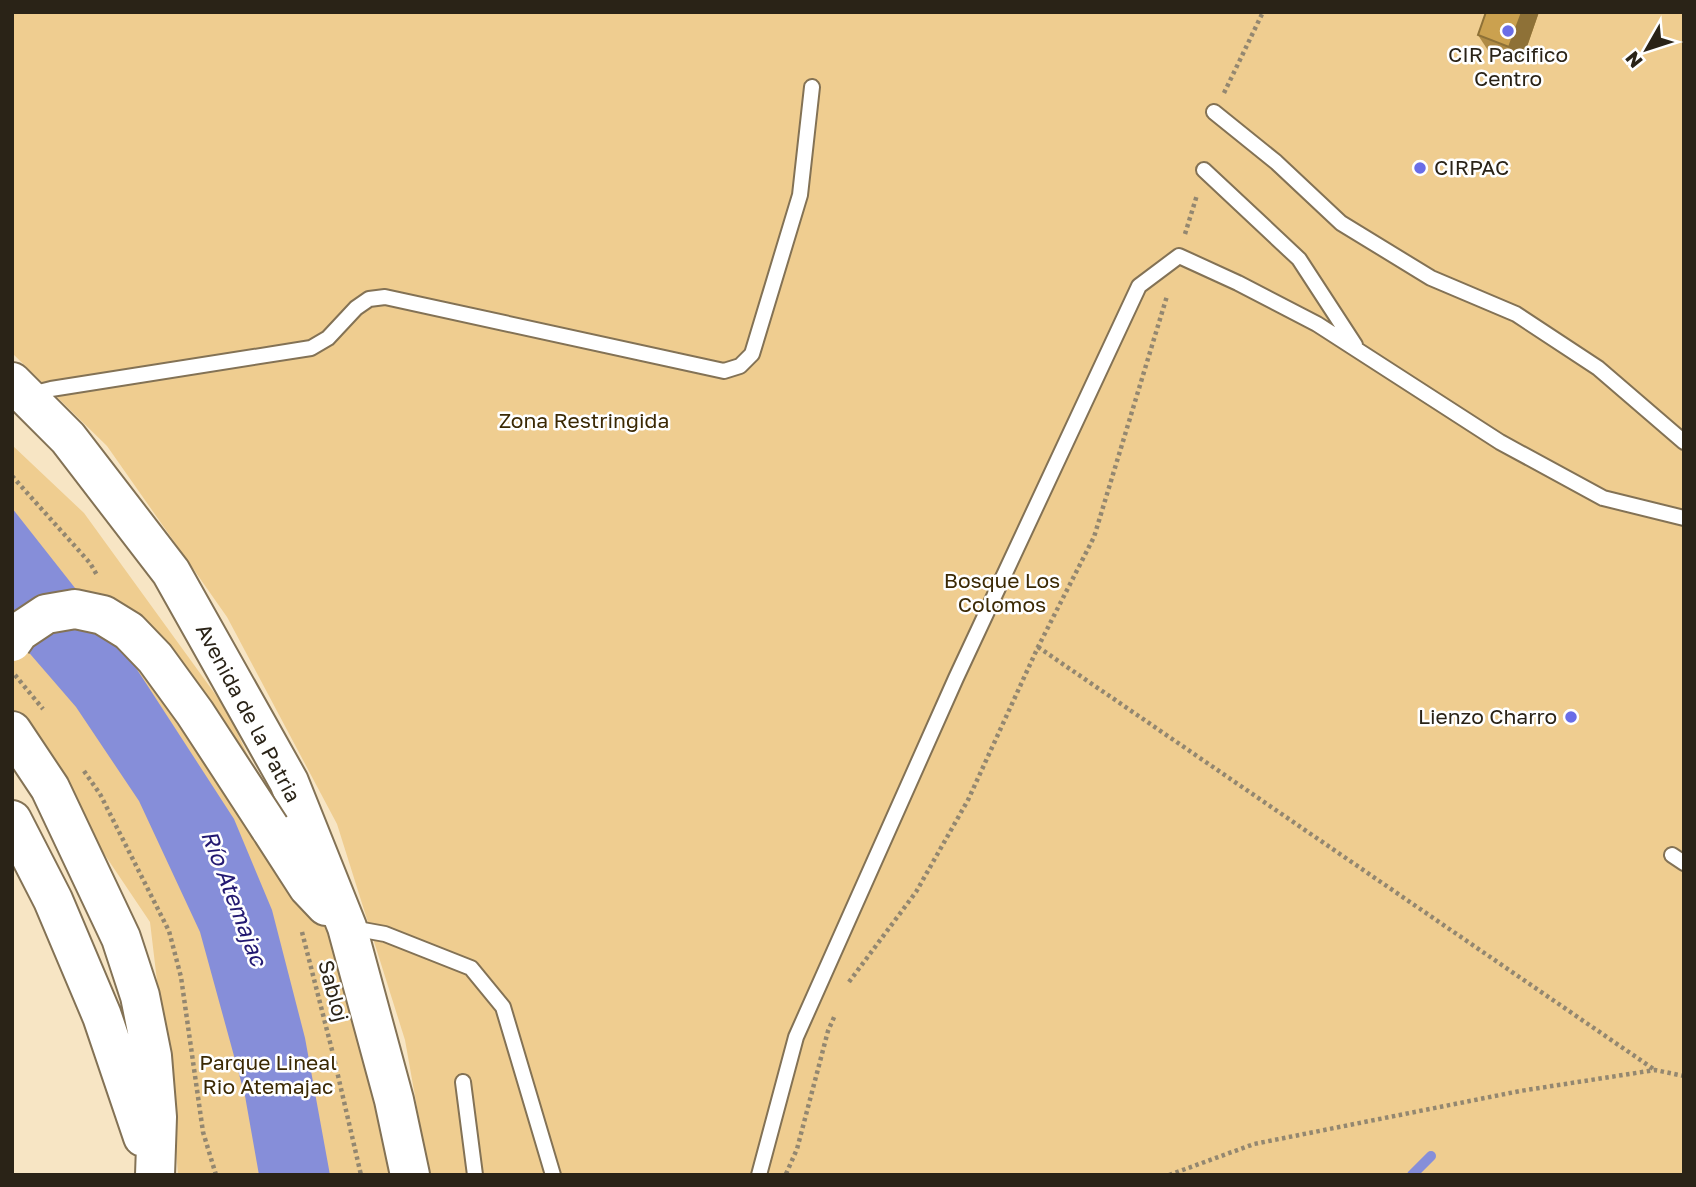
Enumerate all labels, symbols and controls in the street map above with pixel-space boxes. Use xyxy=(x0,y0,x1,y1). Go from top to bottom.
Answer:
north arrow xyxy=(1612,14,1682,84)
marker: CIR Pacifico Centro xyxy=(1500,23,1516,39)
place label: CIR Pacifico Centro xyxy=(1448,41,1568,91)
text: N xyxy=(1620,47,1647,73)
place label: CIRPAC xyxy=(1434,154,1509,180)
marker: CIRPAC xyxy=(1412,160,1428,176)
park label: Zona Restringida xyxy=(499,407,669,433)
park label: Bosque Los Colomos xyxy=(944,567,1060,617)
street label: Avenida de la Patria xyxy=(191,619,307,806)
place label: Lienzo Charro xyxy=(1418,703,1557,729)
marker: Lienzo Charro xyxy=(1563,709,1579,725)
water label: Río Atemajac xyxy=(196,826,274,971)
street label: Sabloj xyxy=(313,957,355,1025)
park label: Parque Lineal Rio Atemajac xyxy=(199,1049,337,1099)

